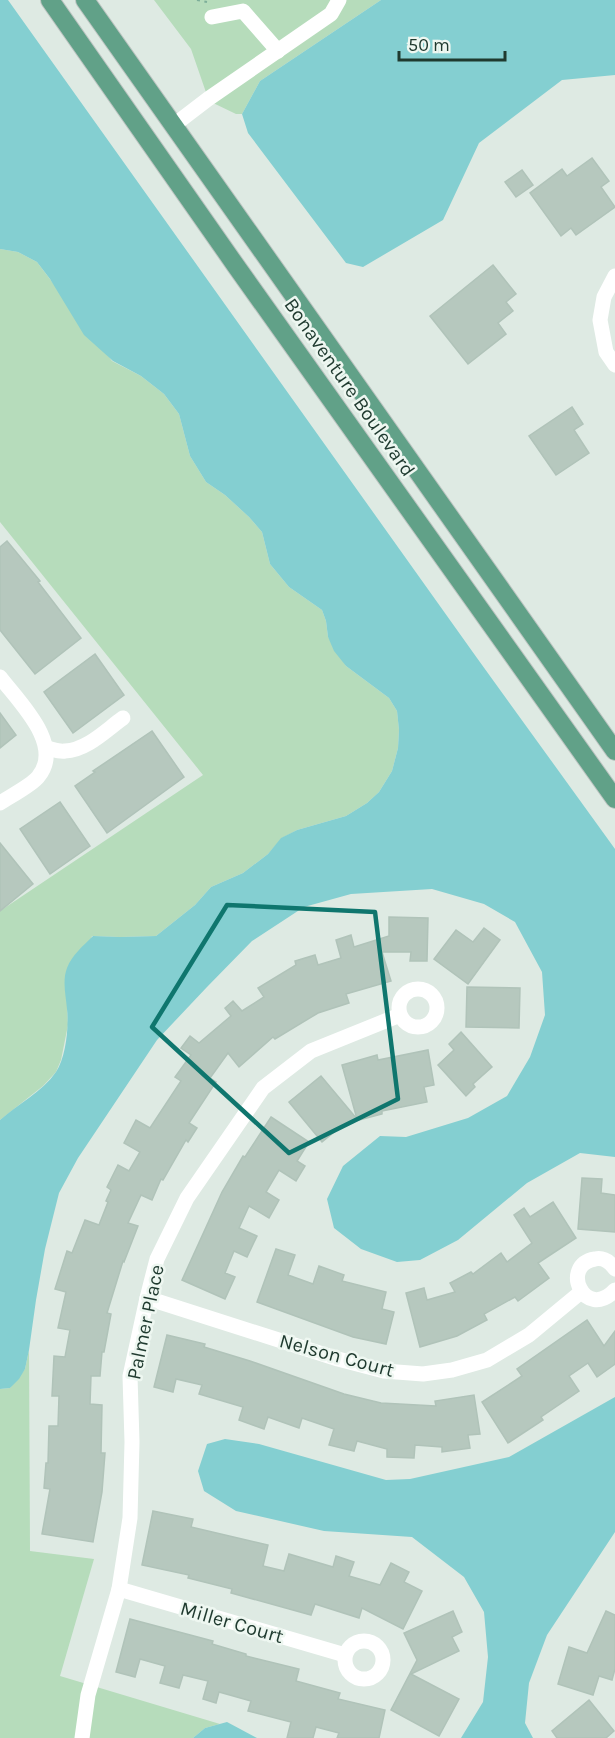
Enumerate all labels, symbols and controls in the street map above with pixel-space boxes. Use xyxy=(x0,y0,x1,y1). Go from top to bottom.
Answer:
scale bar xyxy=(399,24,506,62)
text: 50 m xyxy=(408,34,450,56)
street label: Bonaventure Boulevard xyxy=(279,294,420,481)
street label: Palmer Place xyxy=(122,1263,169,1382)
street label: Nelson Court xyxy=(277,1329,397,1382)
street label: Miller Court xyxy=(178,1597,287,1648)

